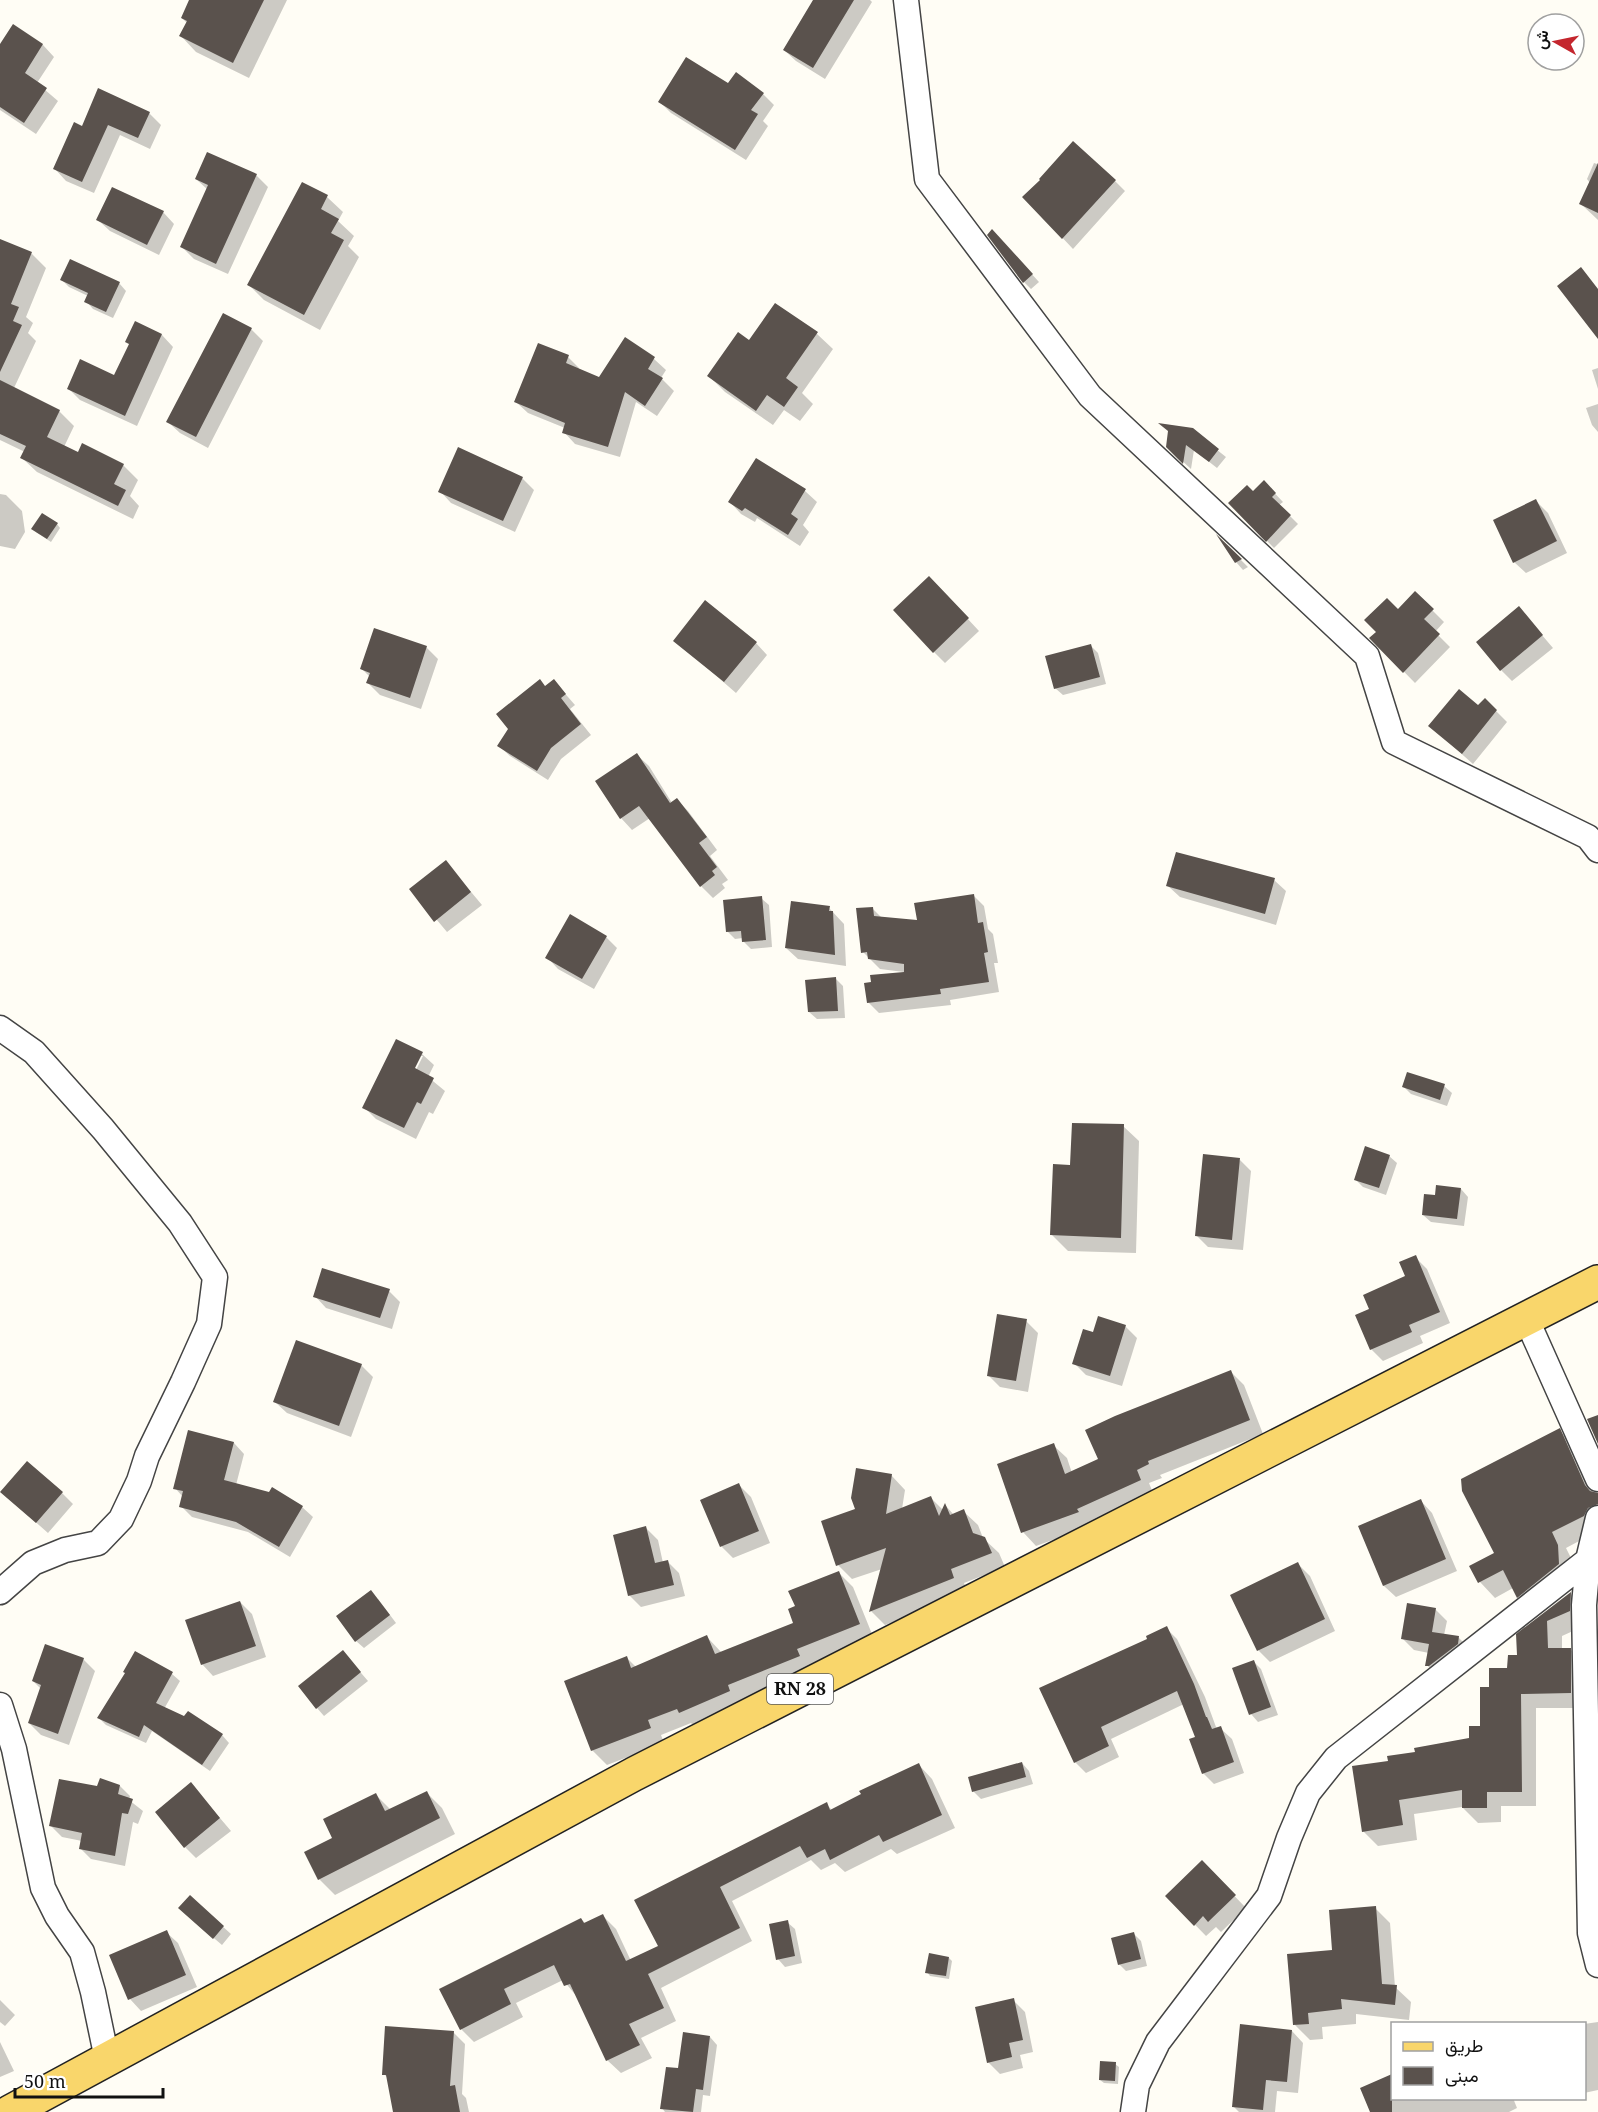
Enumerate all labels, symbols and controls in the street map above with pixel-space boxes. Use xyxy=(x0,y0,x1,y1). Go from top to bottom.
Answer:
north arrow xyxy=(1526,12,1586,72)
text: ش xyxy=(1529,28,1554,51)
road number: RN 28 xyxy=(767,1674,833,1704)
legend xyxy=(1391,2022,1586,2100)
text: طريق xyxy=(1445,2033,1483,2057)
scale bar xyxy=(15,2061,164,2099)
text: مبنى xyxy=(1445,2063,1479,2087)
text: 50 m xyxy=(24,2069,66,2093)

